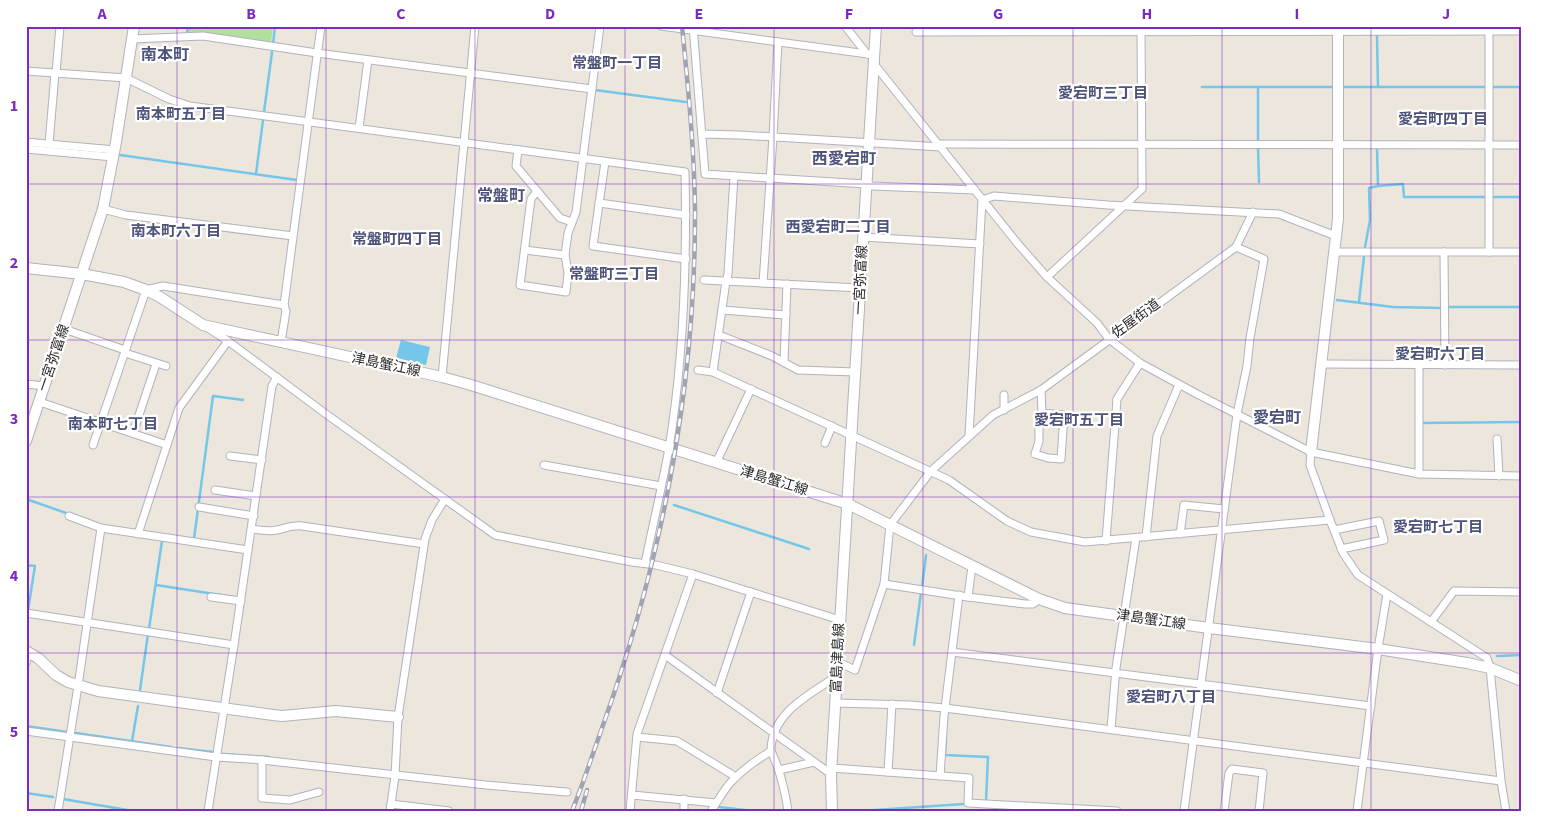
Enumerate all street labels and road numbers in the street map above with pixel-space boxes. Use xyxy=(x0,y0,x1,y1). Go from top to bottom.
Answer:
street label: 一宮弥富線 xyxy=(849,245,873,315)
street label: 佐屋街道 xyxy=(1107,294,1165,344)
street label: 一宮弥富線 xyxy=(33,322,75,394)
street label: 津島蟹江線 xyxy=(350,348,422,382)
street label: 津島蟹江線 xyxy=(738,461,810,501)
street label: 津島蟹江線 xyxy=(1115,605,1187,635)
street label: 富島津島線 xyxy=(826,623,850,693)

